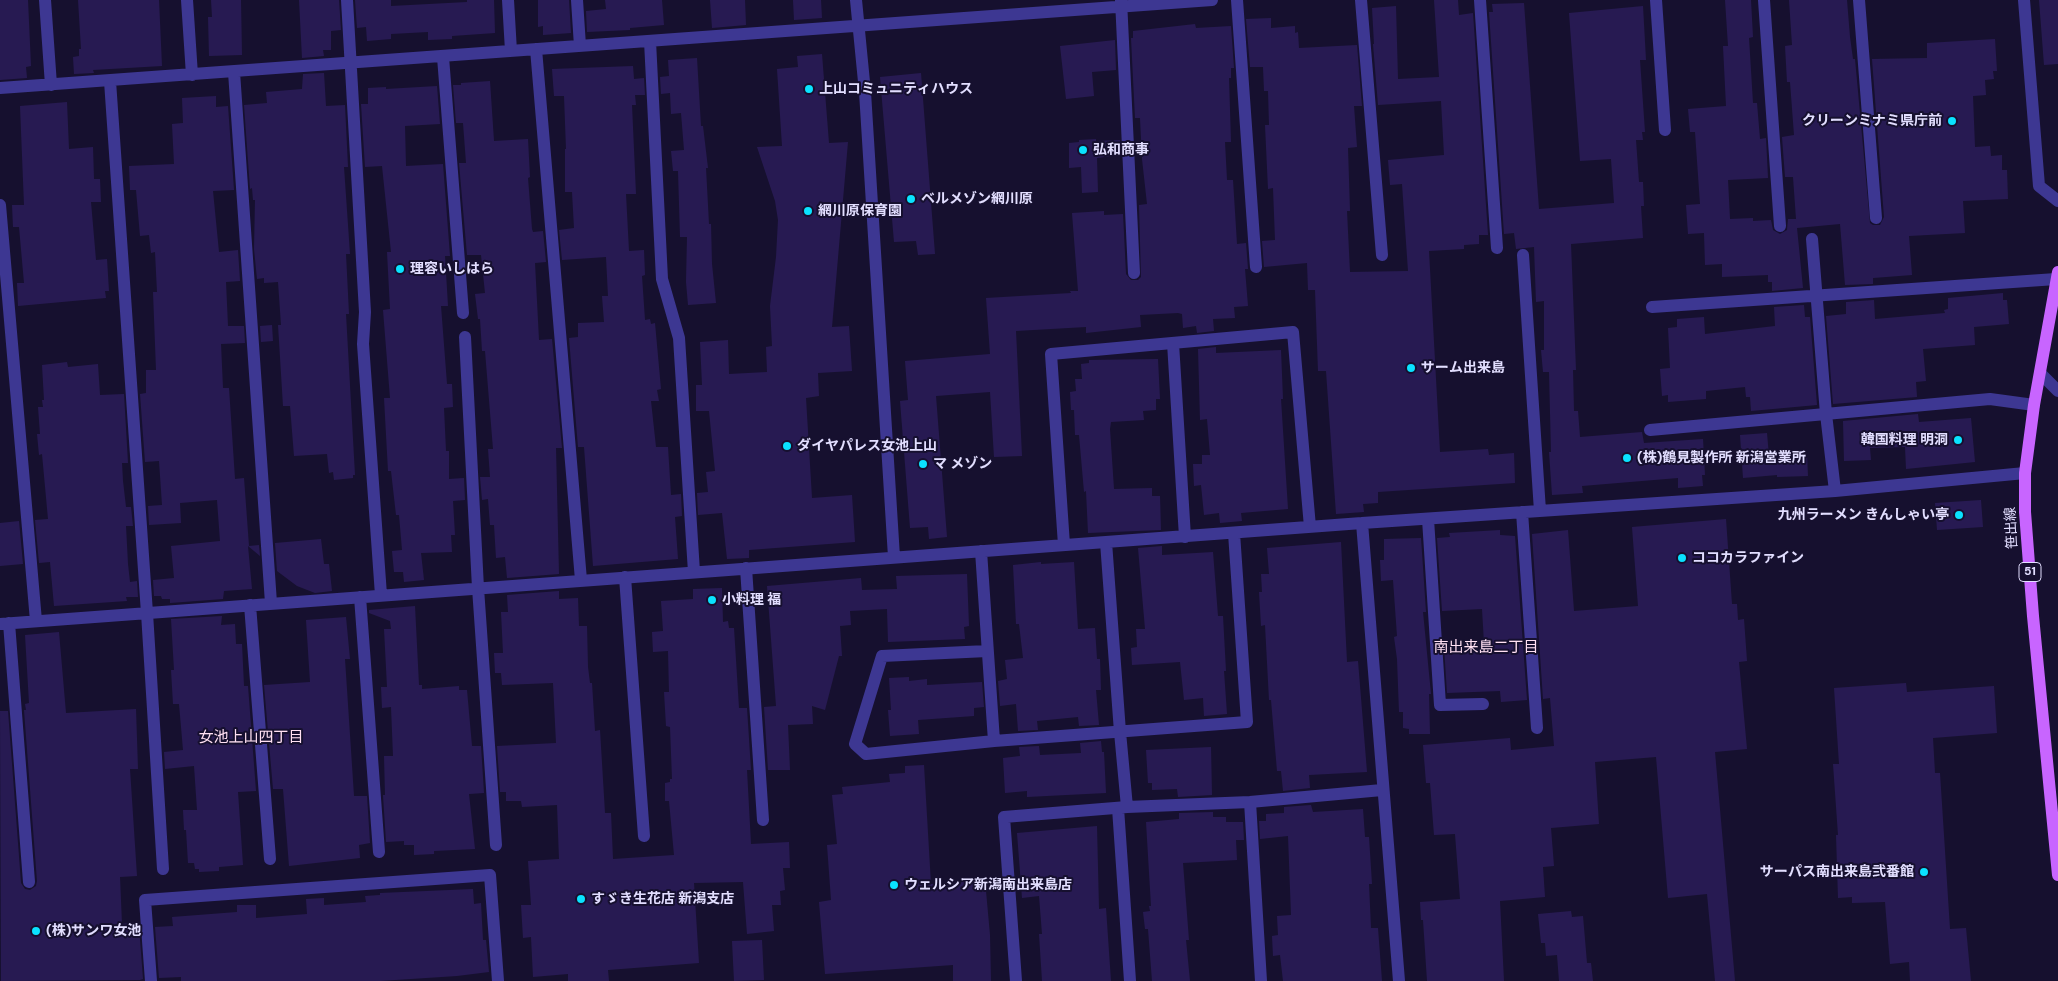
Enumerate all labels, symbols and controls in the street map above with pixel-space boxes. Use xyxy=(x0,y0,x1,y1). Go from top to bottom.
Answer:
place label: 上山コミュニティハウス xyxy=(819,81,973,97)
marker: 上山コミュニティハウス xyxy=(803,83,815,95)
place label: クリーンミナミ県庁前 xyxy=(1802,113,1942,129)
marker: クリーンミナミ県庁前 xyxy=(1946,115,1958,127)
place label: 弘和商事 xyxy=(1093,142,1149,158)
marker: 弘和商事 xyxy=(1077,144,1089,156)
place label: ベルメゾン網川原 xyxy=(921,191,1033,207)
marker: ベルメゾン網川原 xyxy=(905,193,917,205)
place label: 網川原保育園 xyxy=(818,203,902,219)
marker: 網川原保育園 xyxy=(802,205,814,217)
place label: 理容いしはら xyxy=(410,261,494,277)
marker: 理容いしはら xyxy=(394,263,406,275)
place label: サーム出来島 xyxy=(1421,360,1505,376)
marker: サーム出来島 xyxy=(1405,362,1417,374)
place label: 韓国料理 明洞 xyxy=(1861,432,1948,448)
marker: 韓国料理 明洞 xyxy=(1952,434,1964,446)
place label: ダイヤパレス女池上山 xyxy=(797,438,937,454)
marker: ダイヤパレス女池上山 xyxy=(781,440,793,452)
place label: (株)鶴見製作所 新潟営業所 xyxy=(1637,450,1806,466)
marker: (株)鶴見製作所 新潟営業所 xyxy=(1621,452,1633,464)
place label: マ メゾン xyxy=(933,456,992,472)
marker: マ メゾン xyxy=(917,458,929,470)
place label: 九州ラーメン きんしゃい亭 xyxy=(1778,507,1949,523)
street label: 笹出線 xyxy=(2003,507,2021,549)
marker: 九州ラーメン きんしゃい亭 xyxy=(1953,509,1965,521)
place label: ココカラファイン xyxy=(1692,550,1804,566)
marker: ココカラファイン xyxy=(1676,552,1688,564)
road number: 51 xyxy=(2019,562,2041,582)
place label: 小料理 福 xyxy=(722,592,781,608)
marker: 小料理 福 xyxy=(706,594,718,606)
district label: 南出来島二丁目 xyxy=(1434,639,1538,657)
district label: 女池上山四丁目 xyxy=(199,729,303,747)
place label: サーパス南出来島弐番館 xyxy=(1760,864,1914,880)
marker: サーパス南出来島弐番館 xyxy=(1918,866,1930,878)
place label: ウェルシア新潟南出来島店 xyxy=(904,877,1072,893)
marker: ウェルシア新潟南出来島店 xyxy=(888,879,900,891)
place label: すゞき生花店 新潟支店 xyxy=(591,891,734,907)
marker: すゞき生花店 新潟支店 xyxy=(575,893,587,905)
place label: (株)サンワ女池 xyxy=(46,923,141,939)
marker: (株)サンワ女池 xyxy=(30,925,42,937)

